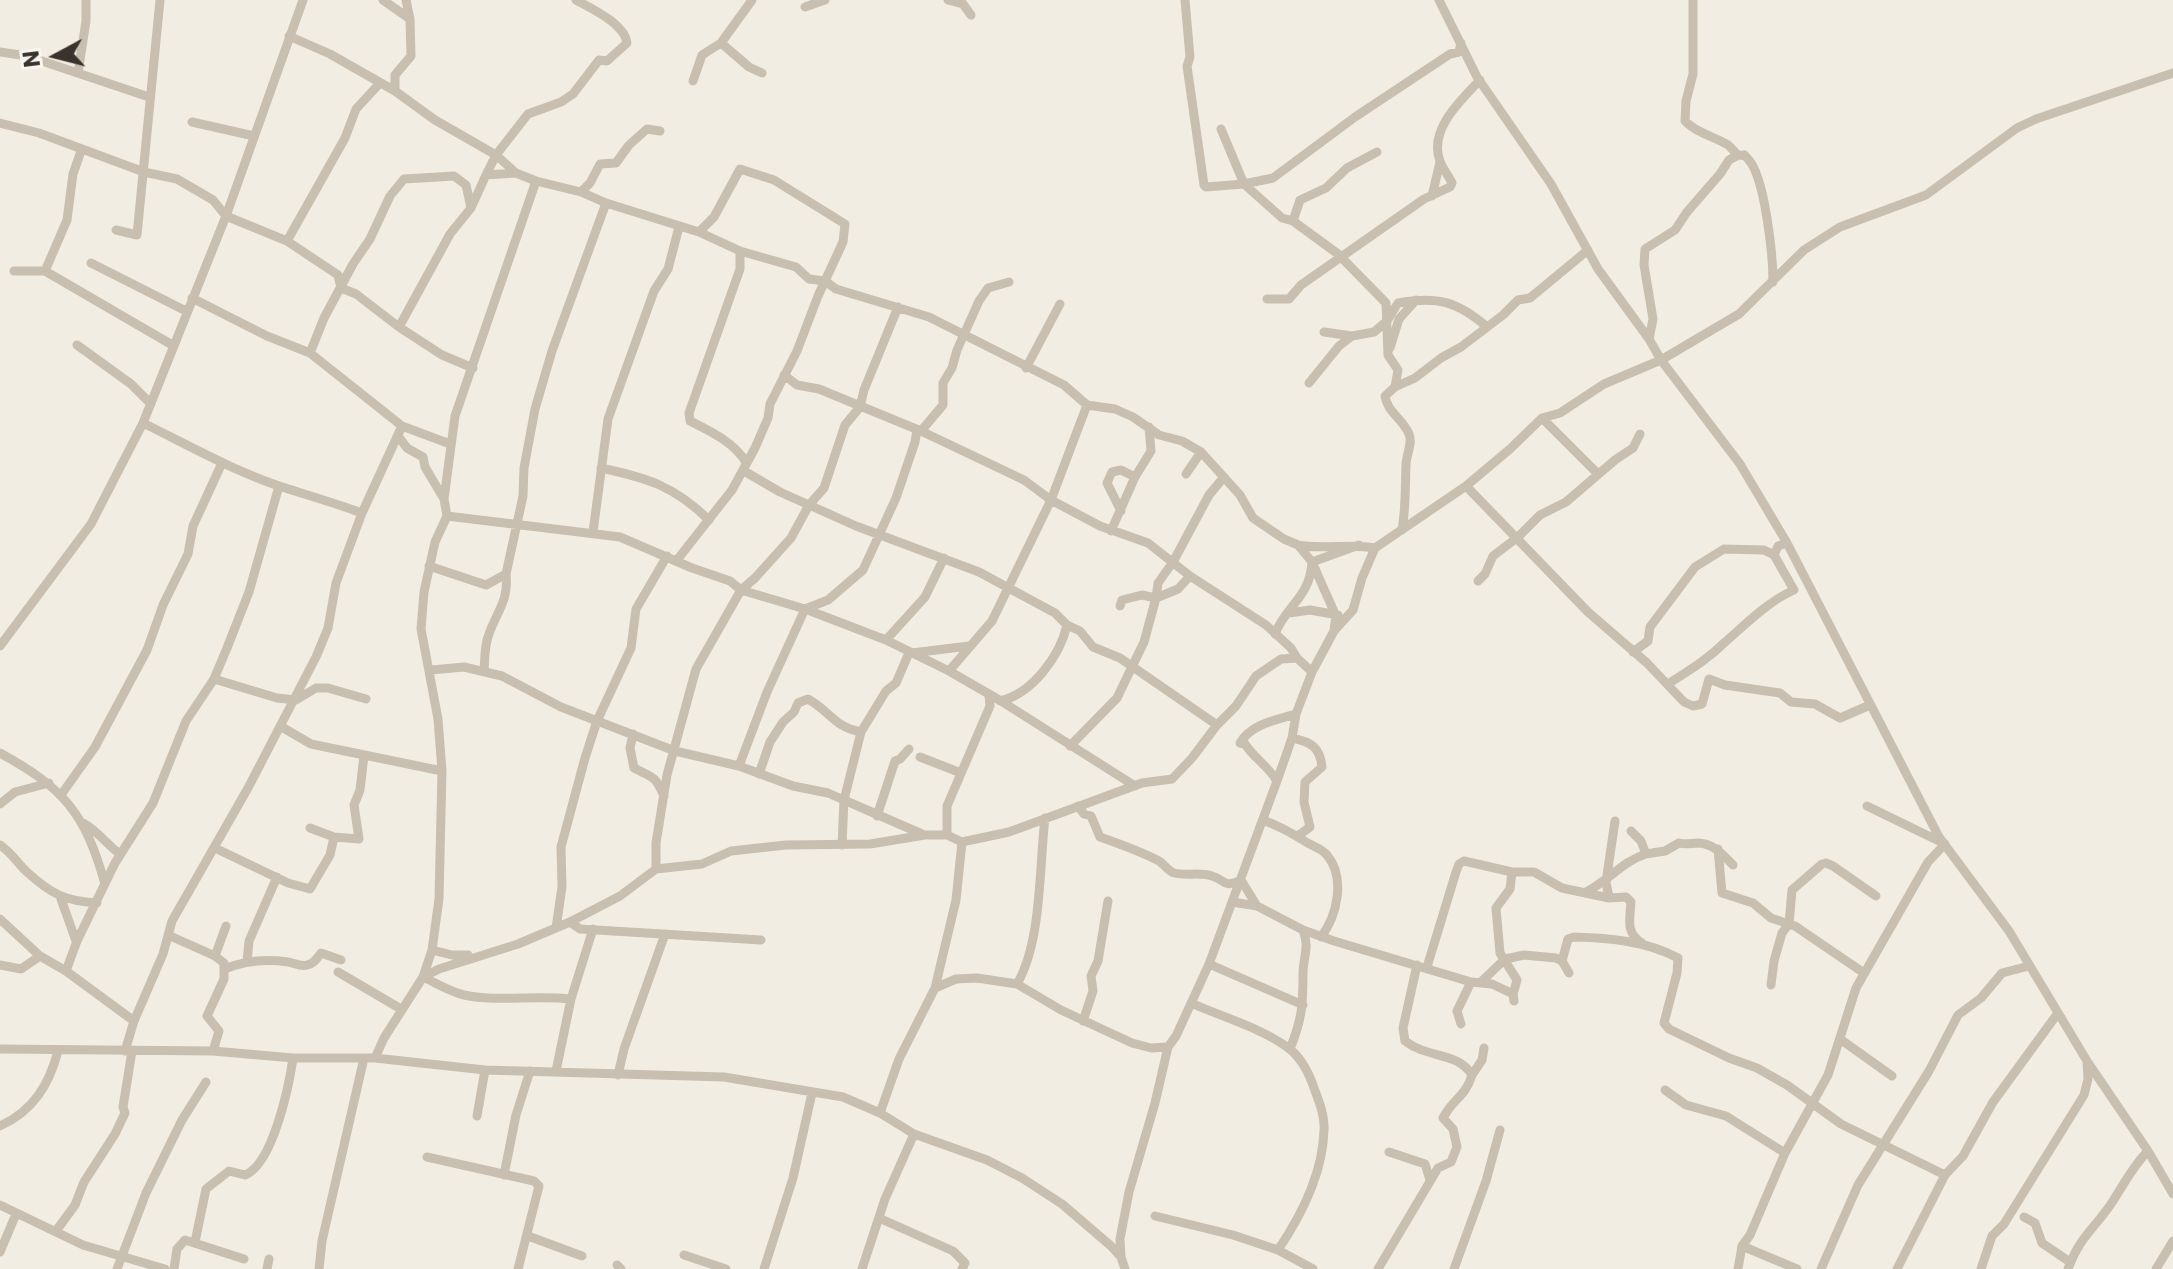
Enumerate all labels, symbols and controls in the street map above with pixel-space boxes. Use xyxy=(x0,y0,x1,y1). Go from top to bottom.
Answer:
north arrow xyxy=(16,16,96,96)
text: N xyxy=(15,49,48,69)

